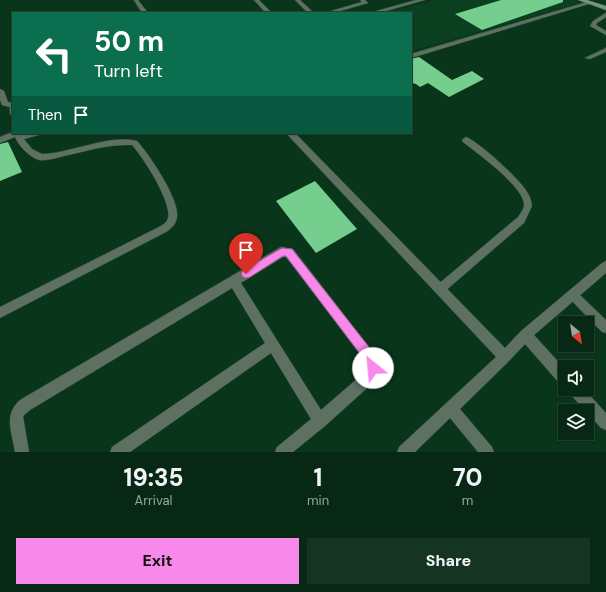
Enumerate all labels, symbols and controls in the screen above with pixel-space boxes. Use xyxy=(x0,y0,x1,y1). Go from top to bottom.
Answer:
text: 50 m xyxy=(94,23,164,60)
icon: left xyxy=(28,28,80,80)
text: Turn left xyxy=(94,59,163,83)
icon: arrive xyxy=(70,104,92,126)
text: Then xyxy=(28,105,62,125)
pin xyxy=(229,233,263,274)
icon: arrive xyxy=(235,239,257,261)
north arrow xyxy=(558,316,594,352)
map controls xyxy=(558,316,594,440)
position arrow xyxy=(352,347,394,389)
button: sound xyxy=(558,360,594,396)
button: layers xyxy=(558,404,594,440)
text: 19:35 xyxy=(124,462,183,493)
text: 1 xyxy=(314,462,322,493)
text: 70 xyxy=(453,462,482,493)
text: Arrival xyxy=(135,492,172,509)
text: min xyxy=(307,492,329,509)
text: m xyxy=(462,492,473,509)
button: Exit xyxy=(16,538,299,584)
button: Share xyxy=(307,538,590,584)

